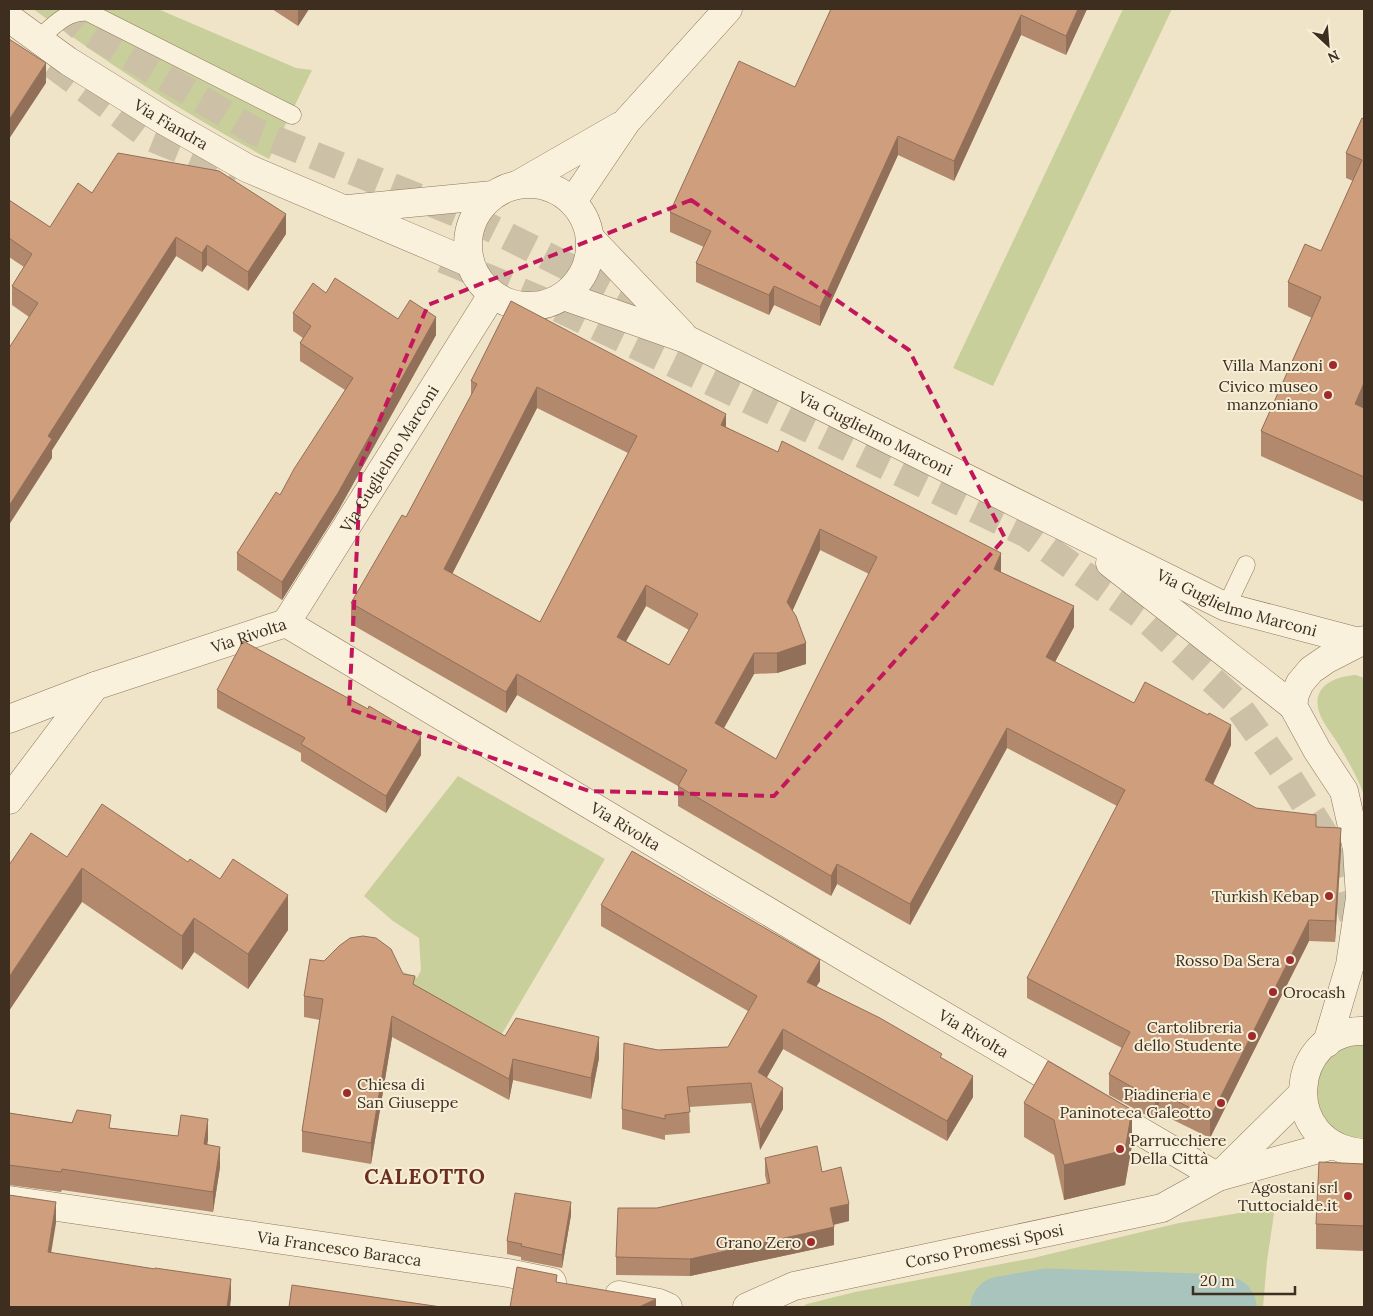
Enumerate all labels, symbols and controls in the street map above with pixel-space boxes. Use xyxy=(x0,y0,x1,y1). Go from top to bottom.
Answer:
north arrow xyxy=(1303,20,1353,70)
text: N xyxy=(1325,46,1343,67)
street label: Via Fiandra xyxy=(129,94,212,154)
place label: Villa Manzoni xyxy=(1222,355,1323,375)
marker: Villa Manzoni xyxy=(1327,359,1339,371)
place label: Civico museo manzoniano xyxy=(1219,376,1318,414)
street label: Via Guglielmo Marconi xyxy=(335,381,443,537)
street label: Via Guglielmo Marconi xyxy=(794,386,956,480)
marker: Civico museo manzoniano xyxy=(1322,389,1334,401)
street label: Via Guglielmo Marconi xyxy=(1152,564,1319,641)
street label: Via Rivolta xyxy=(208,614,289,657)
street label: Via Rivolta xyxy=(586,797,664,855)
place label: Turkish Kebap xyxy=(1212,886,1319,906)
marker: Turkish Kebap xyxy=(1323,890,1335,902)
place label: Rosso Da Sera xyxy=(1175,950,1280,970)
marker: Rosso Da Sera xyxy=(1284,954,1296,966)
place label: Orocash xyxy=(1283,982,1346,1002)
marker: Orocash xyxy=(1267,986,1279,998)
street label: Via Rivolta xyxy=(934,1004,1012,1062)
place label: Cartolibreria dello Studente xyxy=(1134,1017,1242,1055)
marker: Cartolibreria dello Studente xyxy=(1246,1030,1258,1042)
place label: Chiesa di San Giuseppe xyxy=(357,1074,459,1112)
place label: Piadineria e Paninoteca Galeotto xyxy=(1060,1084,1211,1122)
marker: Chiesa di San Giuseppe xyxy=(341,1087,353,1099)
marker: Piadineria e Paninoteca Galeotto xyxy=(1215,1097,1227,1109)
place label: Parrucchiere Della Città xyxy=(1130,1130,1227,1168)
marker: Parrucchiere Della Città xyxy=(1114,1143,1126,1155)
district label: CALEOTTO xyxy=(364,1163,486,1190)
place label: Agostani srl Tuttocialde.it xyxy=(1238,1177,1339,1215)
marker: Agostani srl Tuttocialde.it xyxy=(1342,1190,1354,1202)
street label: Corso Promessi Sposi xyxy=(904,1219,1065,1272)
street label: Via Francesco Baracca xyxy=(255,1226,423,1270)
place label: Grano Zero xyxy=(716,1232,801,1252)
marker: Grano Zero xyxy=(805,1236,817,1248)
scale bar xyxy=(1193,1264,1296,1296)
text: 20 m xyxy=(1200,1271,1235,1290)

